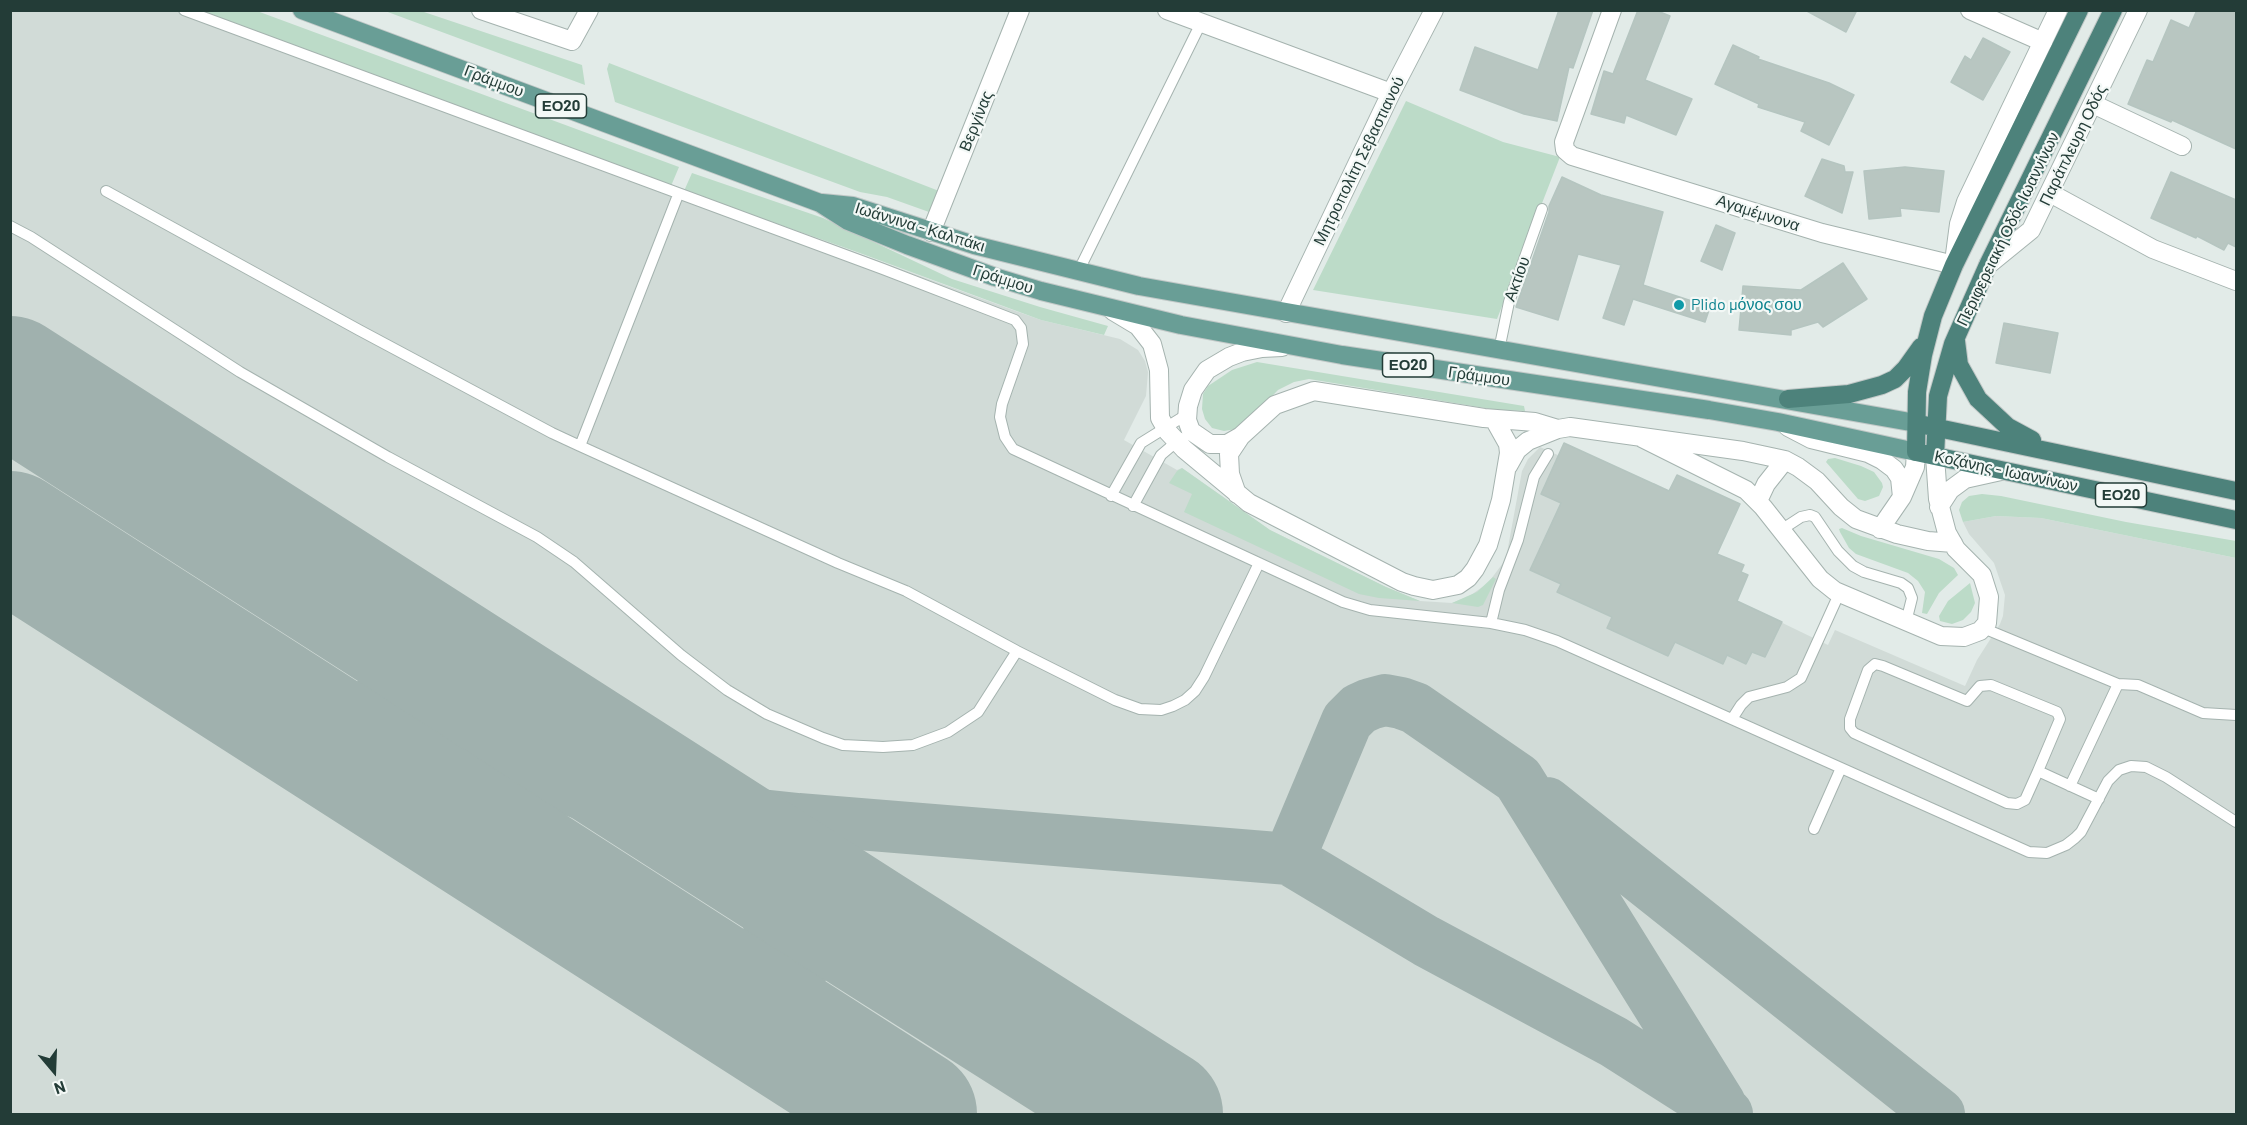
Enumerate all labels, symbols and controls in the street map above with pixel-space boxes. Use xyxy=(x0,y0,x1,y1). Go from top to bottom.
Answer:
street label: Γράμμου xyxy=(461,61,527,101)
street label: Μητροπολίτη Σεβαστιανού xyxy=(1310,73,1408,249)
street label: Παράπλευρη Οδός xyxy=(2035,81,2111,209)
street label: Βεργίνας xyxy=(955,88,997,154)
road number: ΕΟ20 xyxy=(536,94,586,118)
street label: Περιφερειακή Οδός Ιωαννίνων xyxy=(1953,129,2063,329)
street label: Αγαμέμνονα xyxy=(1714,191,1802,235)
street label: Ιωάννινα - Καλπάκι xyxy=(853,198,987,256)
street label: Ακτίου xyxy=(1500,254,1534,304)
street label: Γράμμου xyxy=(970,260,1036,298)
place label: Plido μόνος σου xyxy=(1691,295,1802,315)
marker: Plido μόνος σου xyxy=(1672,298,1686,312)
road number: ΕΟ20 xyxy=(1382,353,1434,377)
street label: Γράμμου xyxy=(1447,362,1511,390)
street label: Κοζάνης - Ιωαννίνων xyxy=(1933,446,2079,496)
road number: ΕΟ20 xyxy=(2096,483,2146,507)
north arrow xyxy=(24,1041,84,1101)
text: N xyxy=(52,1078,68,1099)

